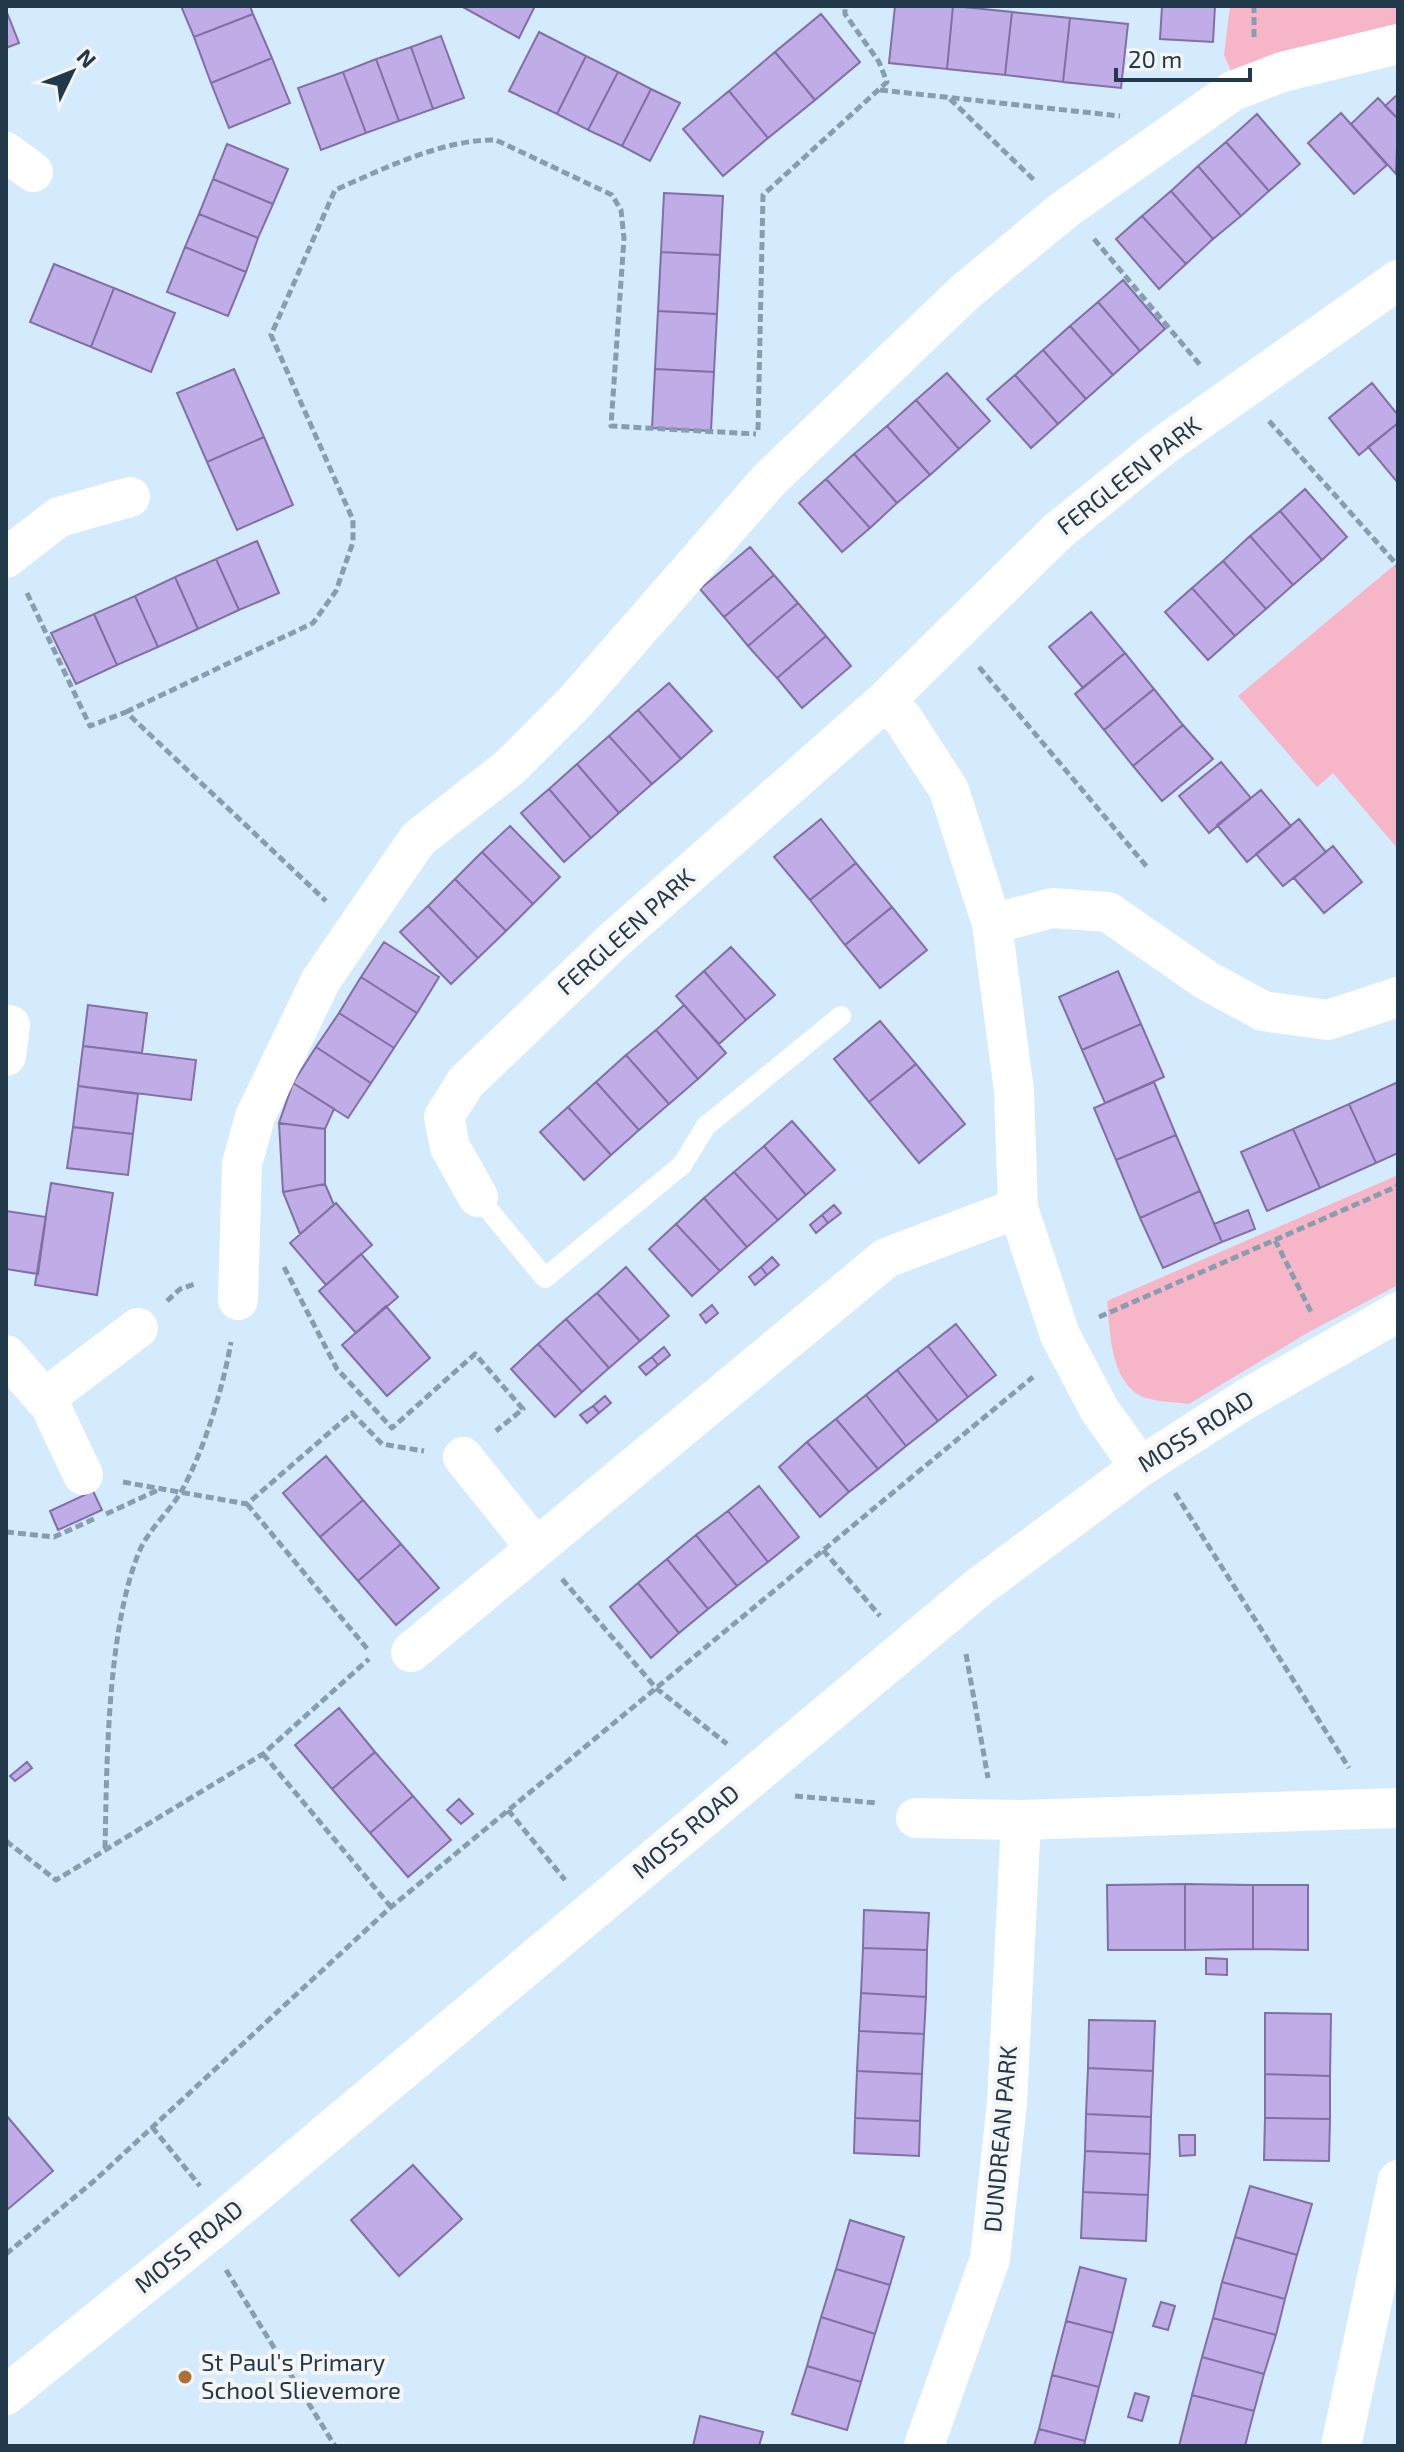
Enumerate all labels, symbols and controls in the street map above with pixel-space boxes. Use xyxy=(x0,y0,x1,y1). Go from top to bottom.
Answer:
north arrow xyxy=(32,32,112,112)
scale bar xyxy=(1116,32,1250,82)
text: N xyxy=(72,43,102,72)
text: 20 m xyxy=(1128,44,1182,73)
street label: FERGLEEN PARK xyxy=(1050,410,1206,540)
street label: FERGLEEN PARK xyxy=(550,862,700,1000)
street label: MOSS ROAD xyxy=(1132,1384,1258,1478)
street label: MOSS ROAD xyxy=(626,1778,745,1884)
street label: DUNDREAN PARK xyxy=(977,2044,1022,2234)
street label: MOSS ROAD xyxy=(128,2193,248,2298)
place label: St Paul's Primary School Slievemore xyxy=(201,2347,401,2404)
marker: St Paul's Primary School Slievemore xyxy=(176,2368,194,2386)

